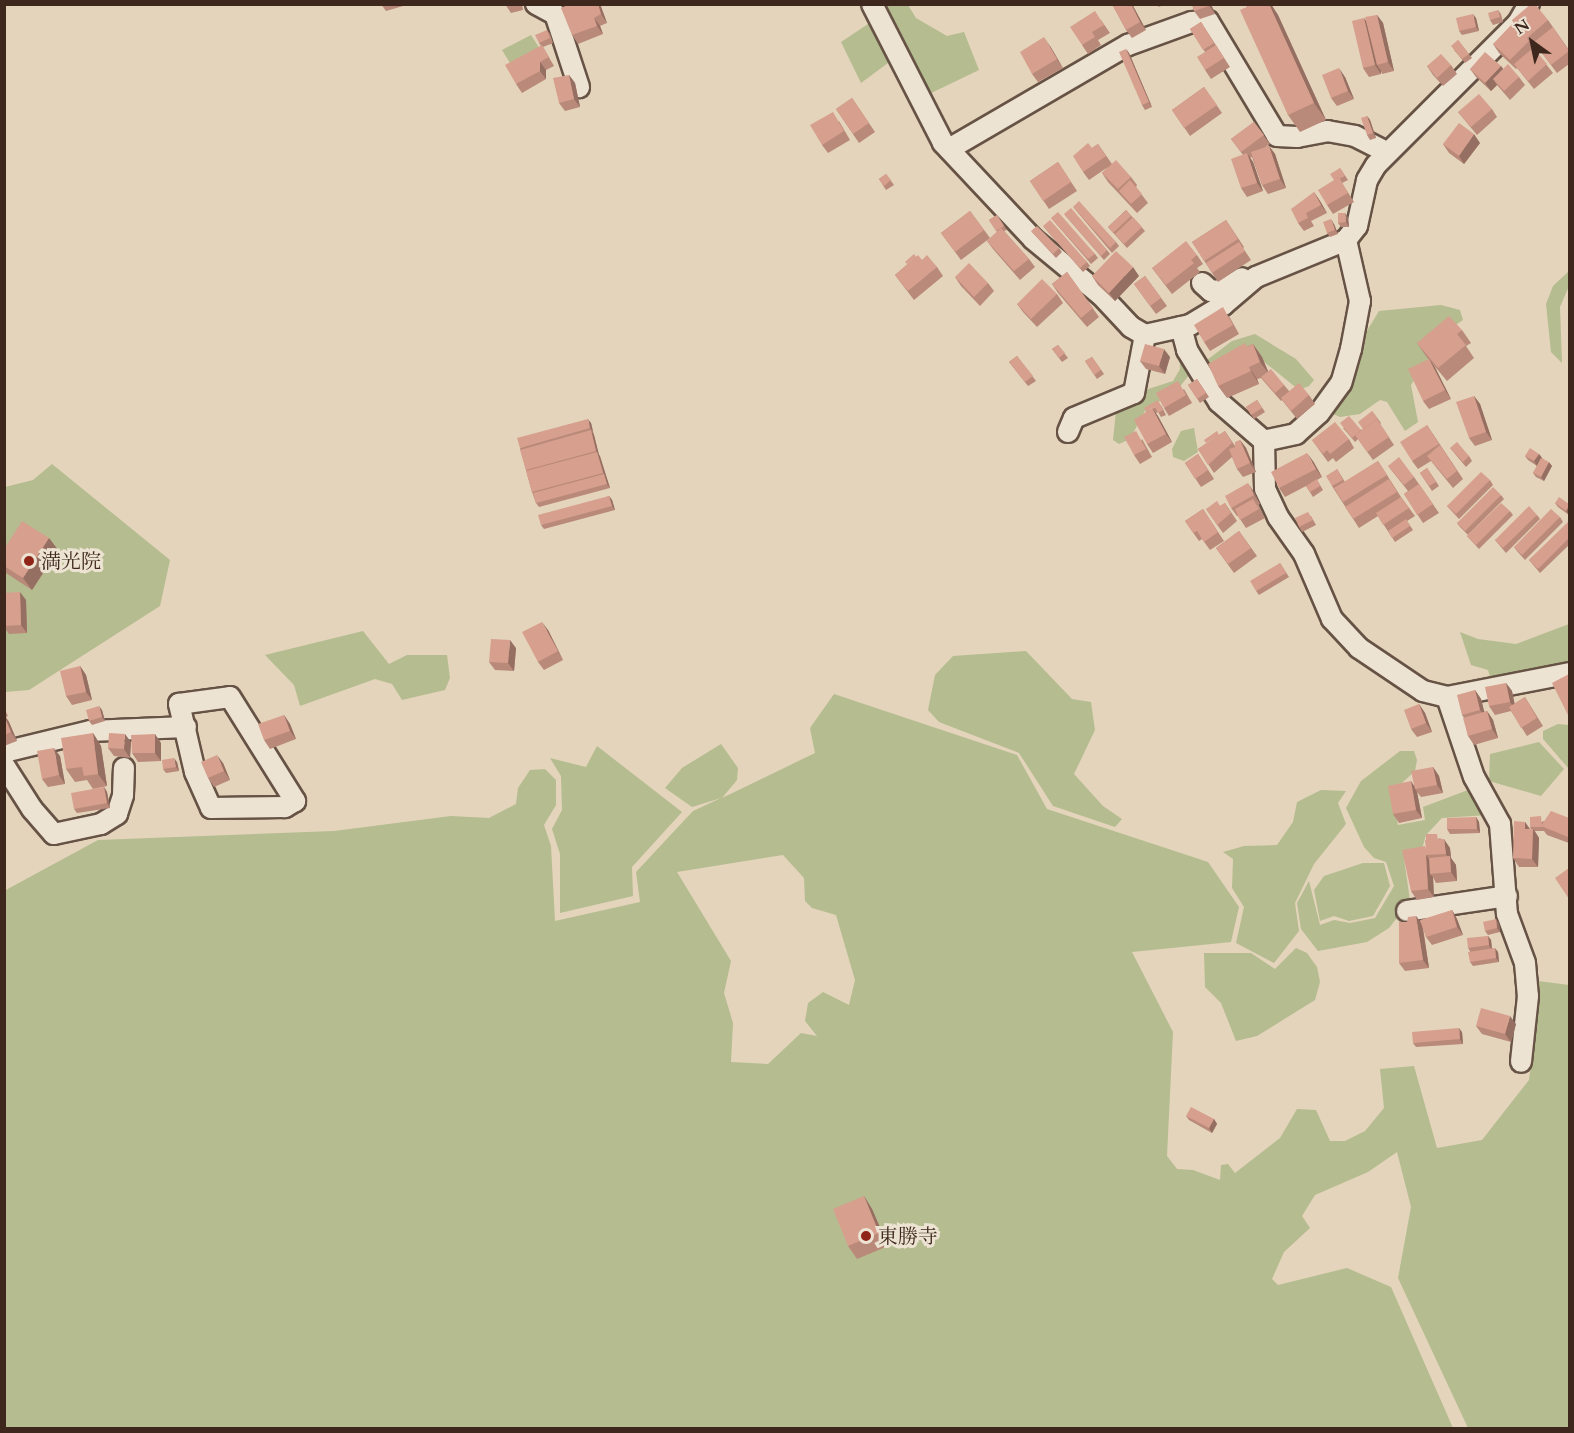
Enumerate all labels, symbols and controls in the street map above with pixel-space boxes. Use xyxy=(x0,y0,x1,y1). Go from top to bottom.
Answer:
north arrow xyxy=(1502,12,1562,72)
text: N xyxy=(1510,14,1534,40)
place label: 満光院 xyxy=(41,549,101,573)
marker: 満光院 xyxy=(22,554,36,568)
place label: 東勝寺 xyxy=(878,1224,938,1248)
marker: 東勝寺 xyxy=(859,1229,873,1243)

